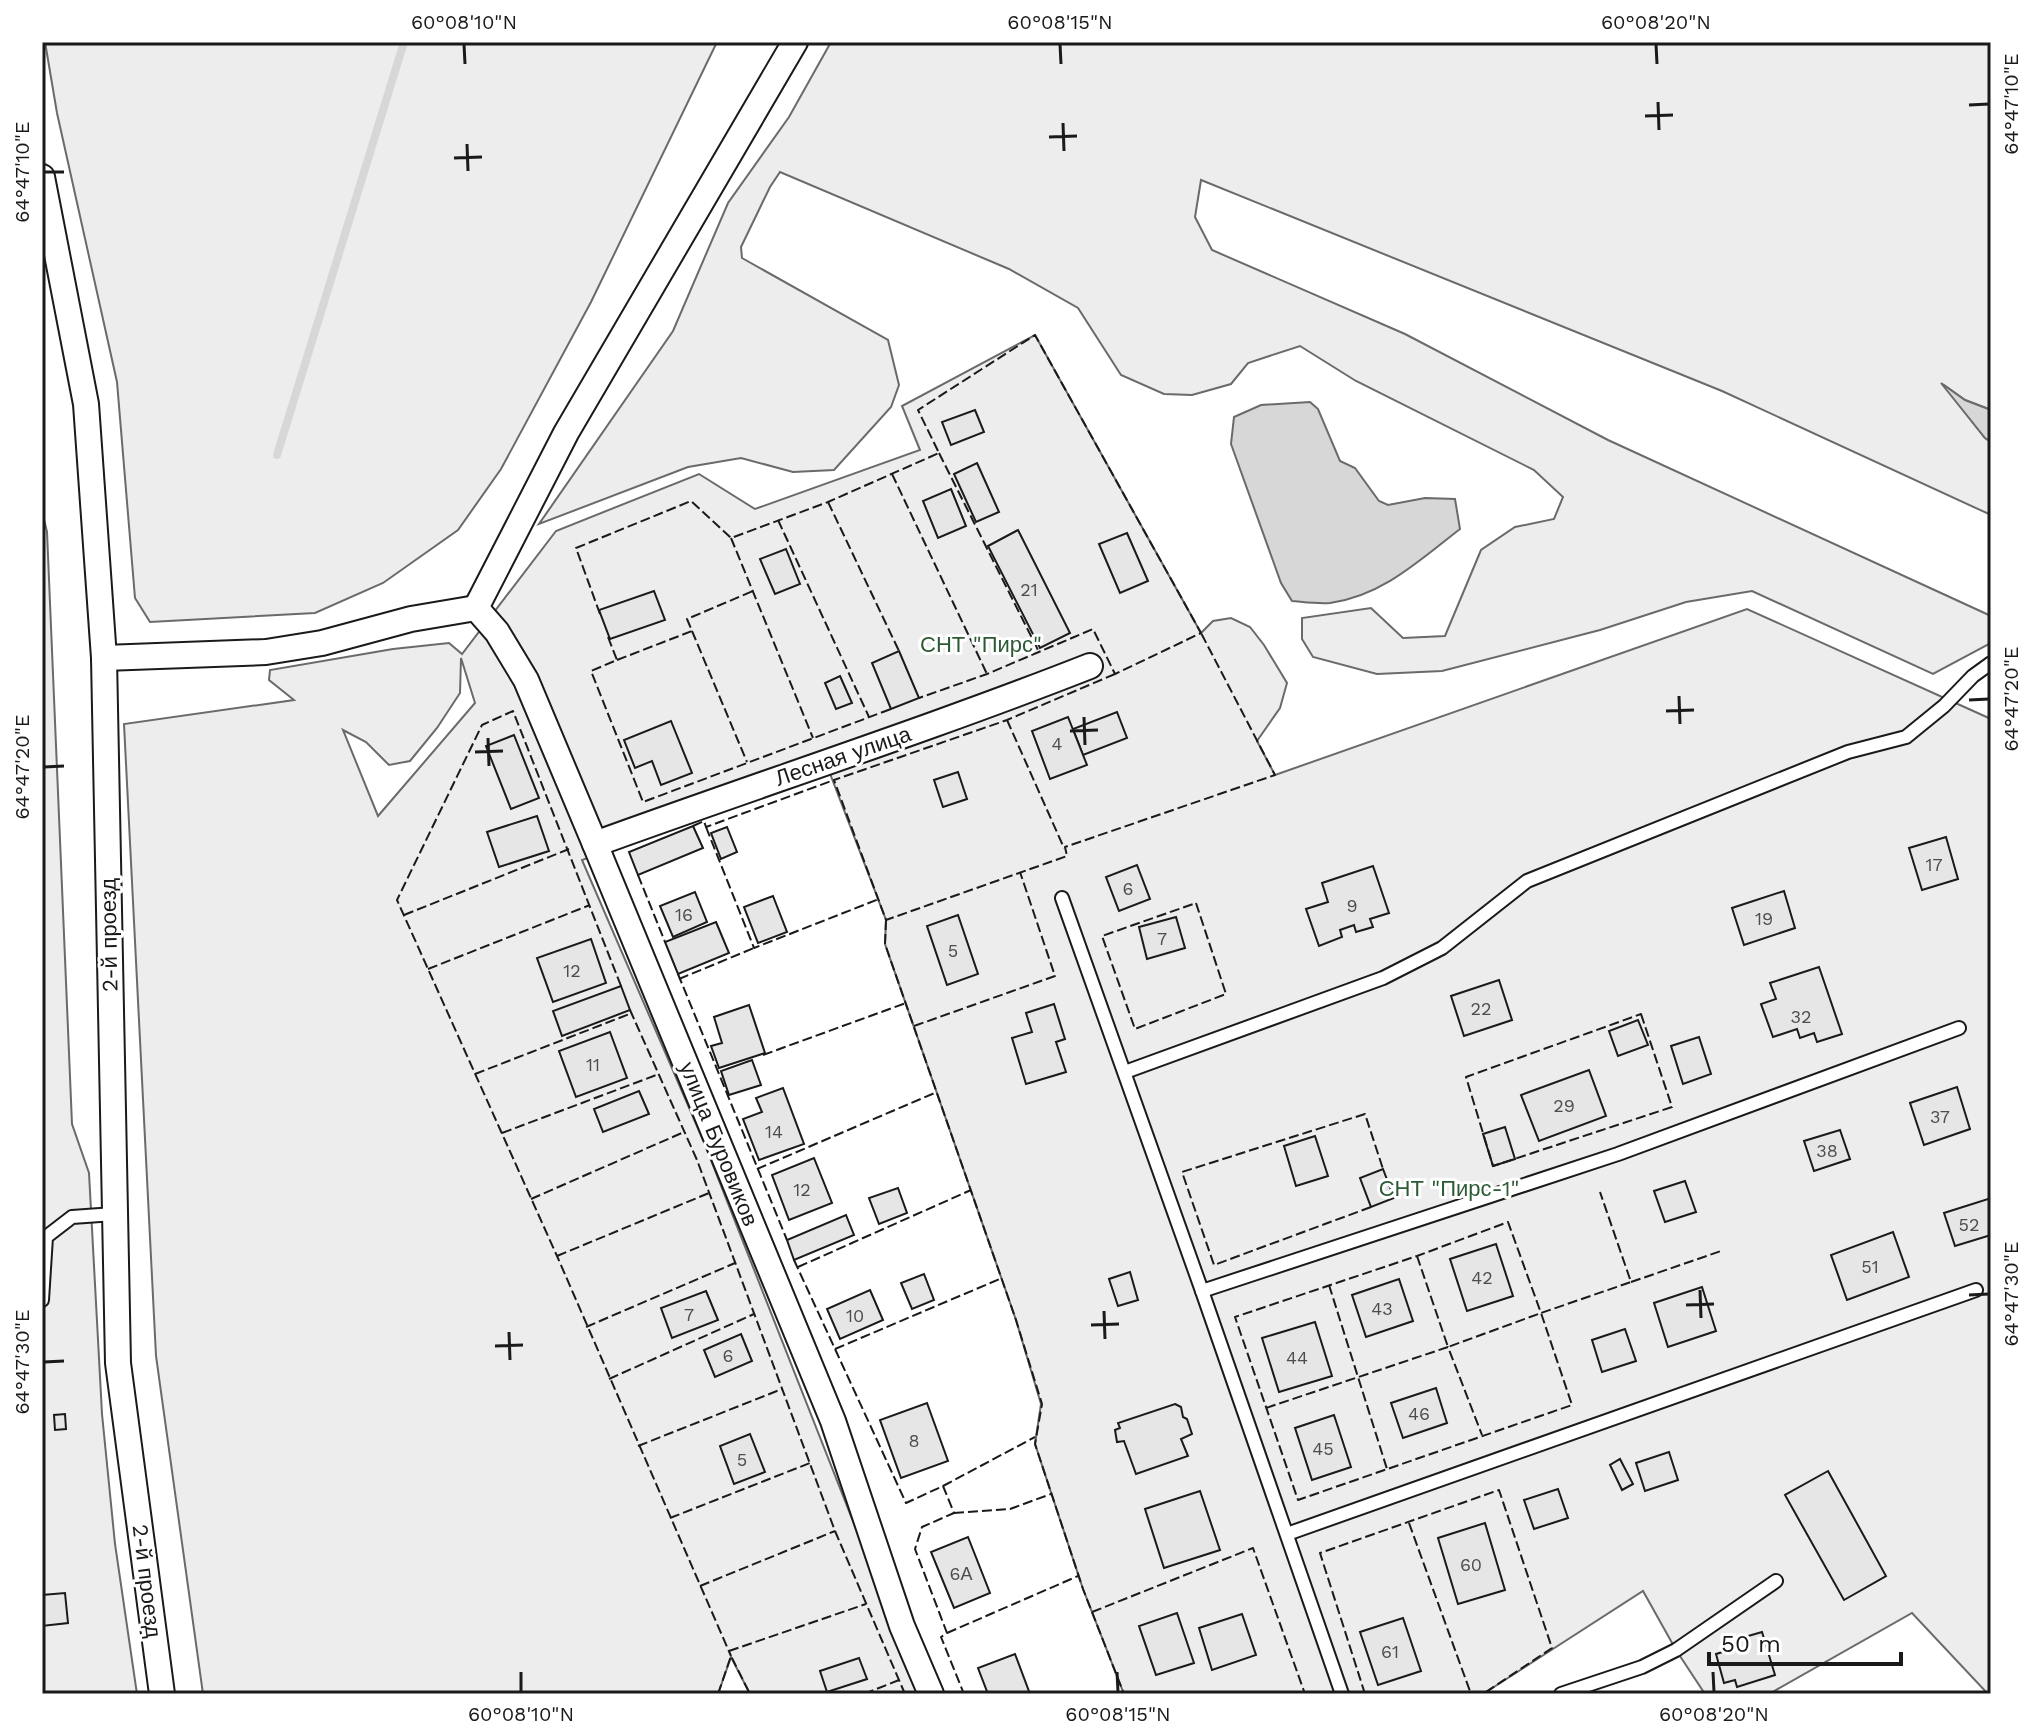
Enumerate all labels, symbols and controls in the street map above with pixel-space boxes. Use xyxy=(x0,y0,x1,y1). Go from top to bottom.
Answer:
text: 60°08'10"N xyxy=(411,10,517,34)
text: 60°08'15"N xyxy=(1007,10,1113,34)
text: 60°08'20"N xyxy=(1601,10,1711,34)
text: 64°47'10"E xyxy=(1999,53,2023,155)
text: 64°47'10"E xyxy=(10,121,34,223)
house number: 21 xyxy=(1020,579,1038,600)
park label: СНТ "Пирс" xyxy=(920,632,1042,657)
text: 64°47'20"E xyxy=(1999,646,2023,752)
text: 64°47'20"E xyxy=(10,714,34,820)
street label: Лесная улица xyxy=(772,721,915,791)
house number: 4 xyxy=(1052,733,1063,754)
house number: 17 xyxy=(1925,854,1943,875)
street label: 2-й проезд xyxy=(96,878,122,992)
house number: 6 xyxy=(1123,878,1133,899)
house number: 9 xyxy=(1346,895,1358,916)
house number: 16 xyxy=(675,904,693,925)
house number: 19 xyxy=(1755,908,1773,929)
house number: 7 xyxy=(1157,928,1167,949)
house number: 5 xyxy=(948,940,958,961)
house number: 12 xyxy=(563,960,581,981)
house number: 22 xyxy=(1471,998,1492,1019)
house number: 32 xyxy=(1791,1006,1812,1027)
house number: 11 xyxy=(586,1054,600,1075)
street label: улица Буровиков xyxy=(675,1058,763,1230)
house number: 29 xyxy=(1553,1095,1575,1116)
house number: 37 xyxy=(1930,1106,1950,1127)
house number: 14 xyxy=(765,1121,783,1142)
house number: 38 xyxy=(1816,1140,1838,1161)
park label: СНТ "Пирс-1" xyxy=(1379,1176,1519,1201)
house number: 12 xyxy=(793,1179,811,1200)
house number: 52 xyxy=(1959,1214,1979,1235)
text: 64°47'30"E xyxy=(1999,1241,2023,1347)
house number: 51 xyxy=(1861,1256,1879,1277)
house number: 42 xyxy=(1471,1267,1493,1288)
house number: 43 xyxy=(1371,1298,1393,1319)
house number: 7 xyxy=(684,1304,694,1325)
house number: 10 xyxy=(846,1305,864,1326)
text: 64°47'30"E xyxy=(10,1309,34,1415)
house number: 6 xyxy=(723,1345,733,1366)
house number: 44 xyxy=(1286,1347,1308,1368)
house number: 46 xyxy=(1408,1403,1430,1424)
house number: 8 xyxy=(908,1430,920,1451)
house number: 45 xyxy=(1312,1438,1334,1459)
house number: 5 xyxy=(737,1449,747,1470)
street label: 2-й проезд xyxy=(128,1523,166,1639)
house number: 60 xyxy=(1460,1554,1482,1575)
house number: 6А xyxy=(950,1563,972,1584)
scale bar xyxy=(1709,1616,1901,1666)
text: 50 m xyxy=(1721,1630,1781,1658)
house number: 61 xyxy=(1381,1641,1399,1662)
text: 60°08'10"N xyxy=(468,1702,574,1726)
text: 60°08'15"N xyxy=(1065,1702,1171,1726)
text: 60°08'20"N xyxy=(1659,1702,1769,1726)

